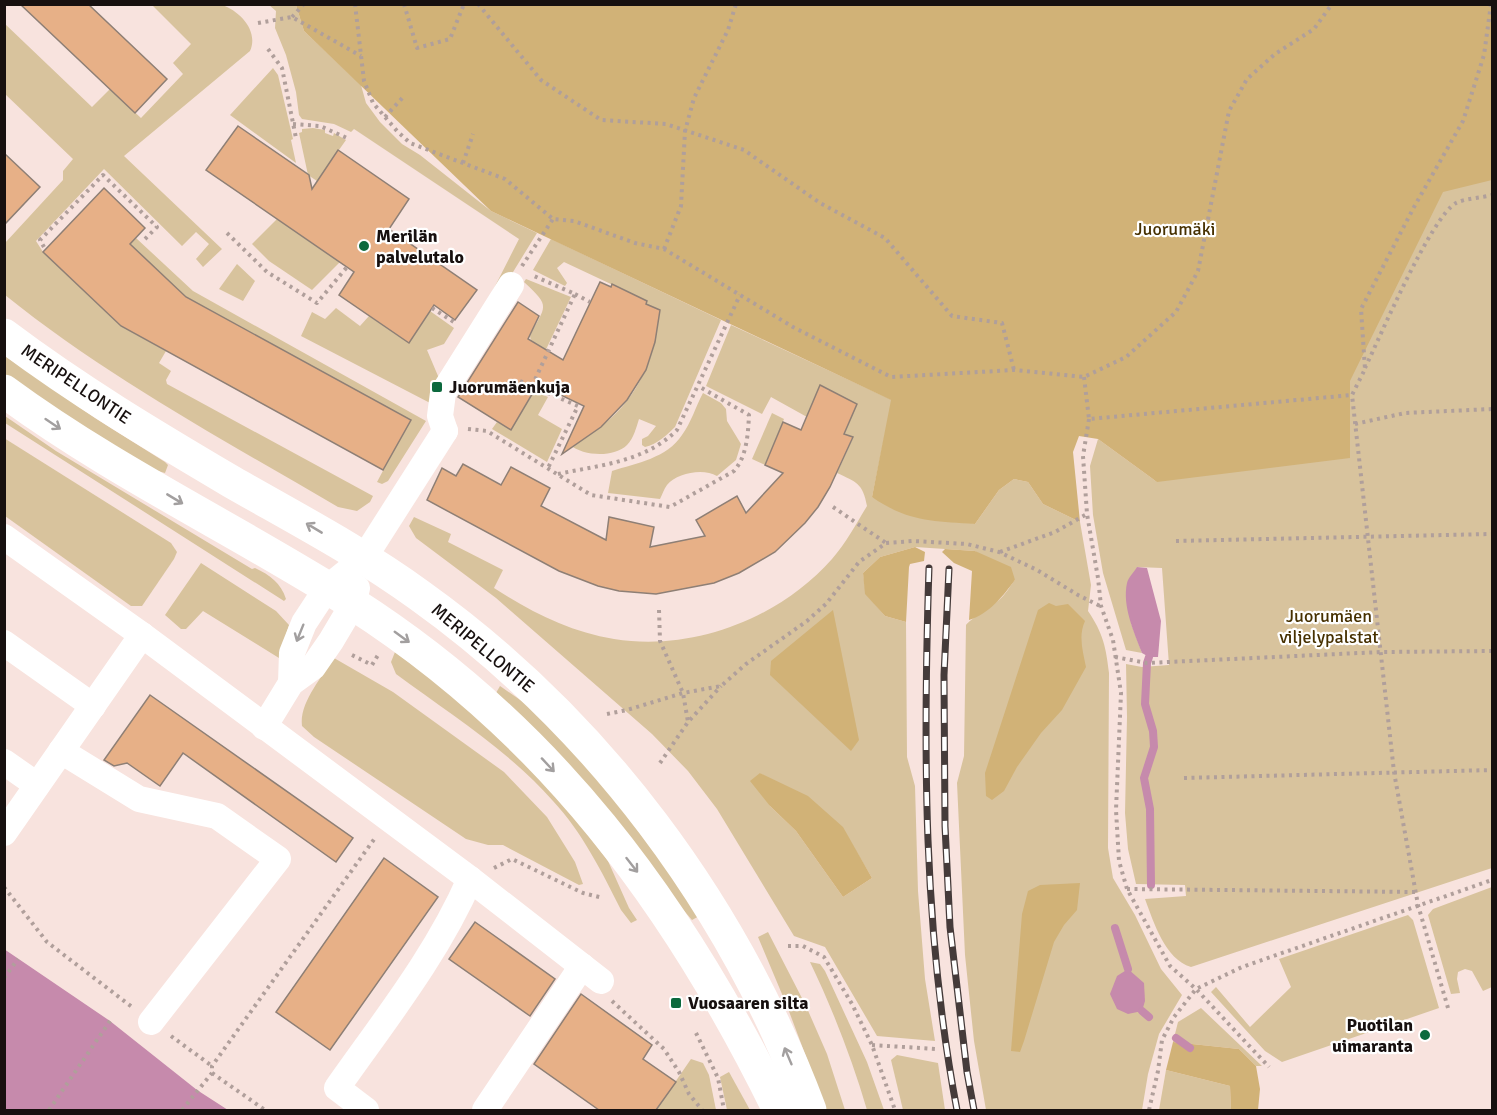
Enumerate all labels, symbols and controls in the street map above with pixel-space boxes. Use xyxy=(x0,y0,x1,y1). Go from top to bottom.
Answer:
park label: Juorumäki xyxy=(1135,218,1215,240)
place label: Merilän palvelutalo xyxy=(376,225,464,268)
marker: Merilän palvelutalo xyxy=(357,239,371,253)
street label: MERIPELLONTIE xyxy=(17,339,135,429)
place label: Juorumäenkuja xyxy=(449,376,570,398)
marker: Juorumäenkuja xyxy=(430,380,444,394)
one-way arrow xyxy=(44,418,61,431)
one-way arrow xyxy=(166,494,183,506)
one-way arrow xyxy=(306,522,323,534)
street label: MERIPELLONTIE xyxy=(427,599,539,697)
park label: Juorumäen viljelypalstat xyxy=(1280,605,1378,648)
one-way arrow xyxy=(294,623,305,641)
one-way arrow xyxy=(393,631,409,643)
one-way arrow xyxy=(541,758,555,773)
one-way arrow xyxy=(625,856,638,872)
place label: Vuosaaren silta xyxy=(688,992,809,1014)
marker: Vuosaaren silta xyxy=(669,996,683,1010)
place label: Puotilan uimaranta xyxy=(1332,1014,1413,1057)
marker: Puotilan uimaranta xyxy=(1418,1028,1432,1042)
one-way arrow xyxy=(782,1047,793,1066)

